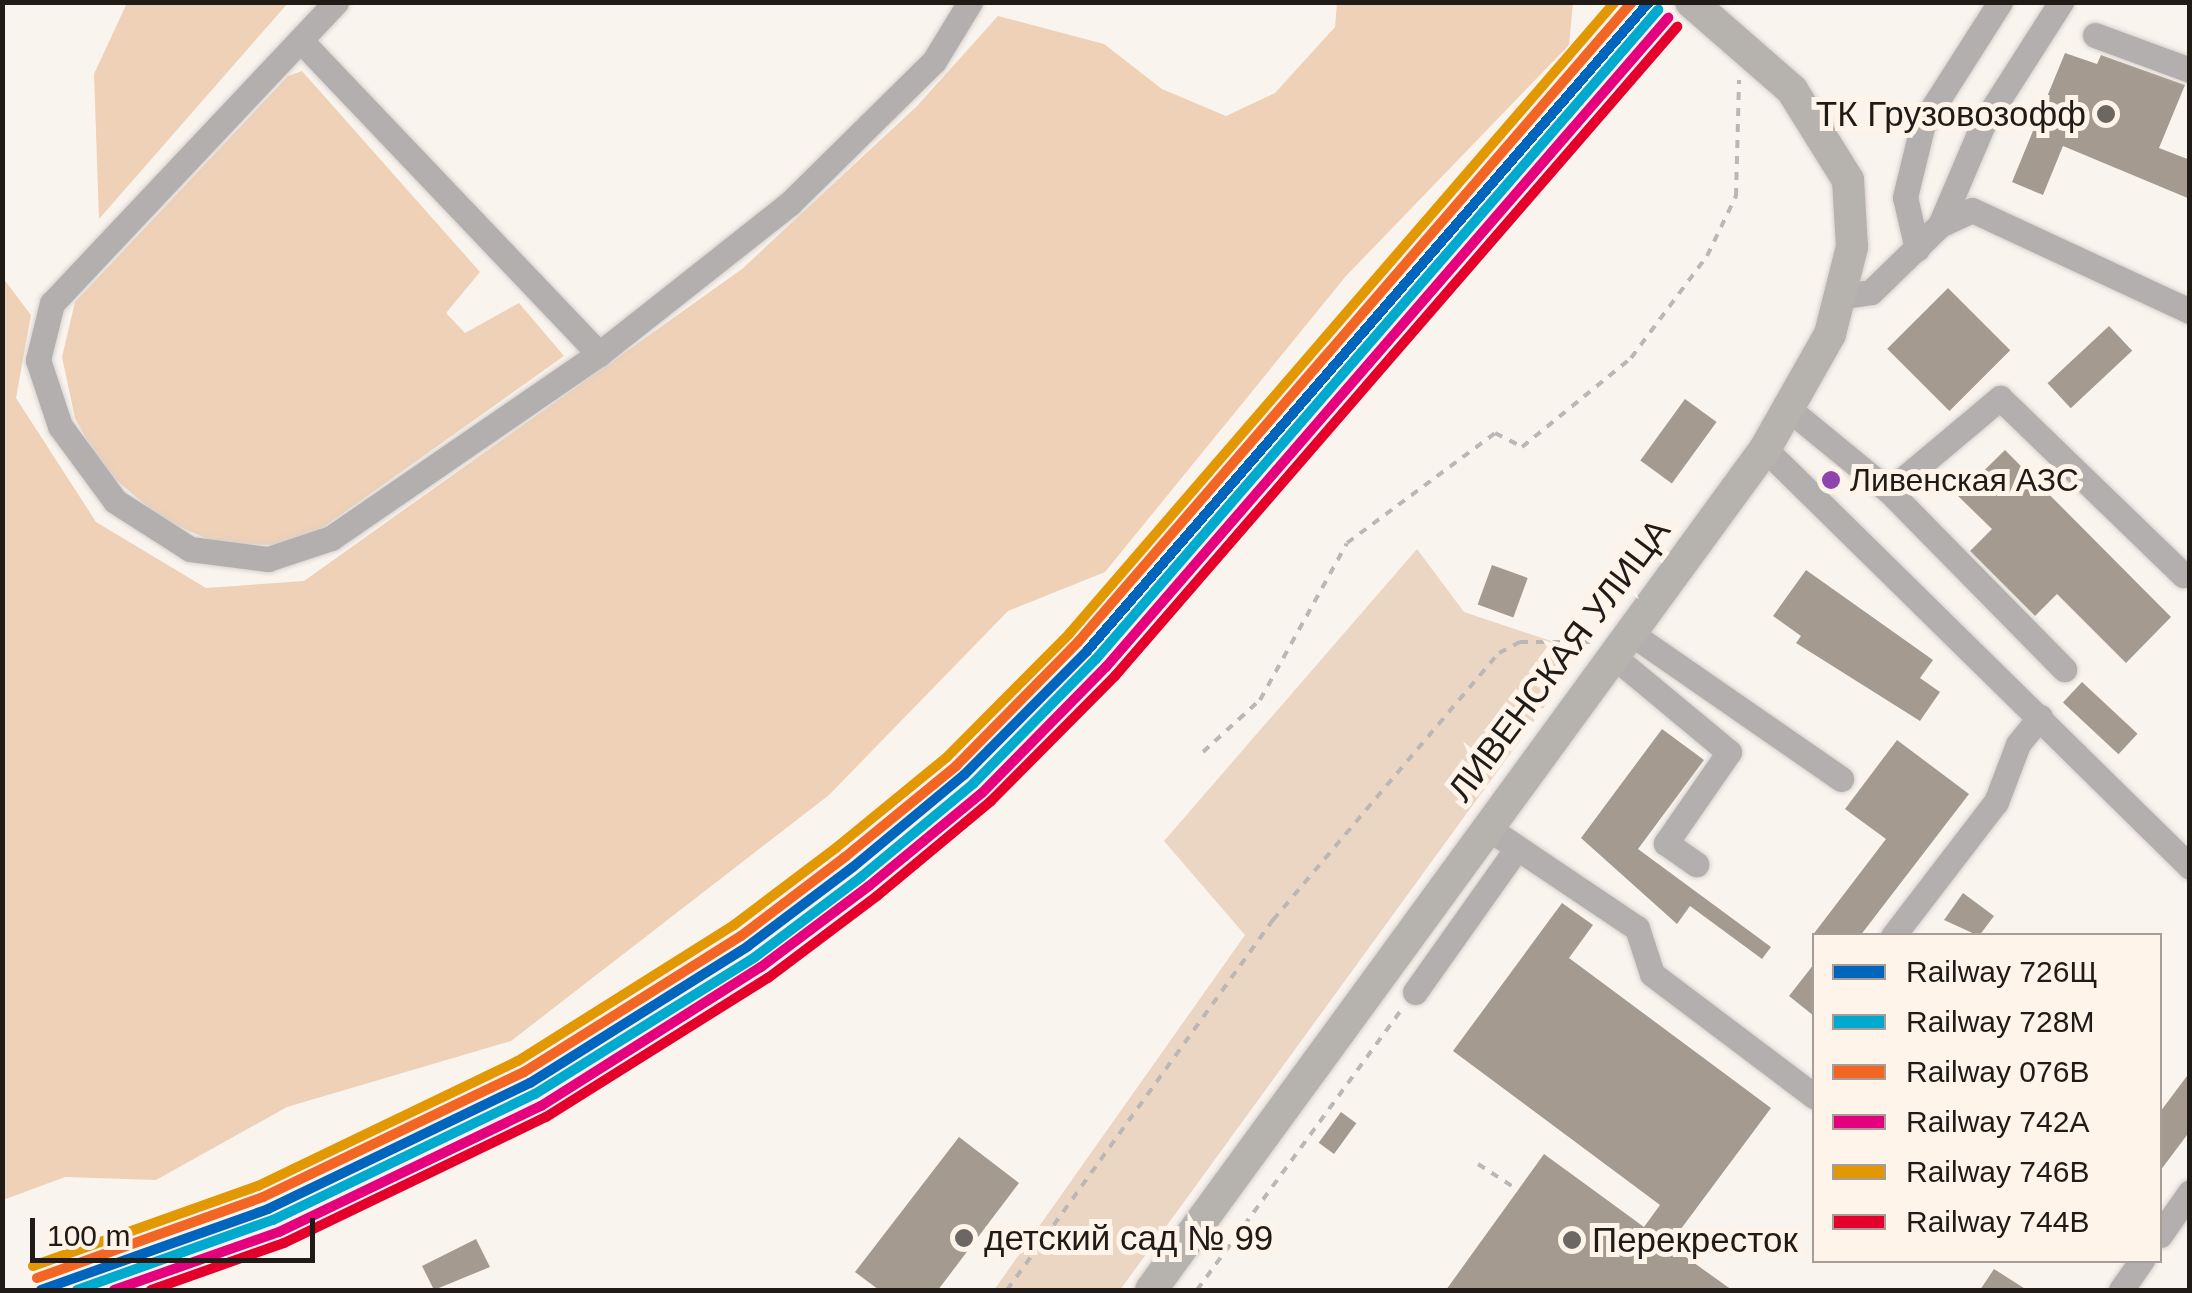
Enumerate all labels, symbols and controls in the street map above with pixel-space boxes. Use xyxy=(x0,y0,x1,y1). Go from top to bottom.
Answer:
place label: ТК Грузовозофф xyxy=(1816,93,2086,135)
marker: ТК Грузовозофф xyxy=(2095,103,2117,125)
place label: Ливенская АЗС xyxy=(1850,461,2079,499)
marker: Ливенская АЗС xyxy=(1821,470,1841,490)
street label: ЛИВЕНСКАЯ УЛИЦА xyxy=(1439,511,1679,809)
legend xyxy=(1812,933,2162,1263)
text: Railway 726Щ xyxy=(1906,955,2098,988)
text: Railway 728М xyxy=(1906,1005,2094,1038)
text: Railway 076В xyxy=(1906,1055,2089,1088)
text: Railway 742А xyxy=(1906,1105,2089,1138)
text: Railway 746В xyxy=(1906,1155,2089,1188)
scale bar xyxy=(35,1198,320,1260)
text: Railway 744В xyxy=(1906,1205,2089,1238)
place label: детский сад № 99 xyxy=(984,1217,1273,1259)
text: 100 m xyxy=(47,1219,130,1252)
place label: Перекресток xyxy=(1592,1219,1798,1261)
marker: детский сад № 99 xyxy=(953,1227,975,1249)
marker: Перекресток xyxy=(1561,1229,1583,1251)

